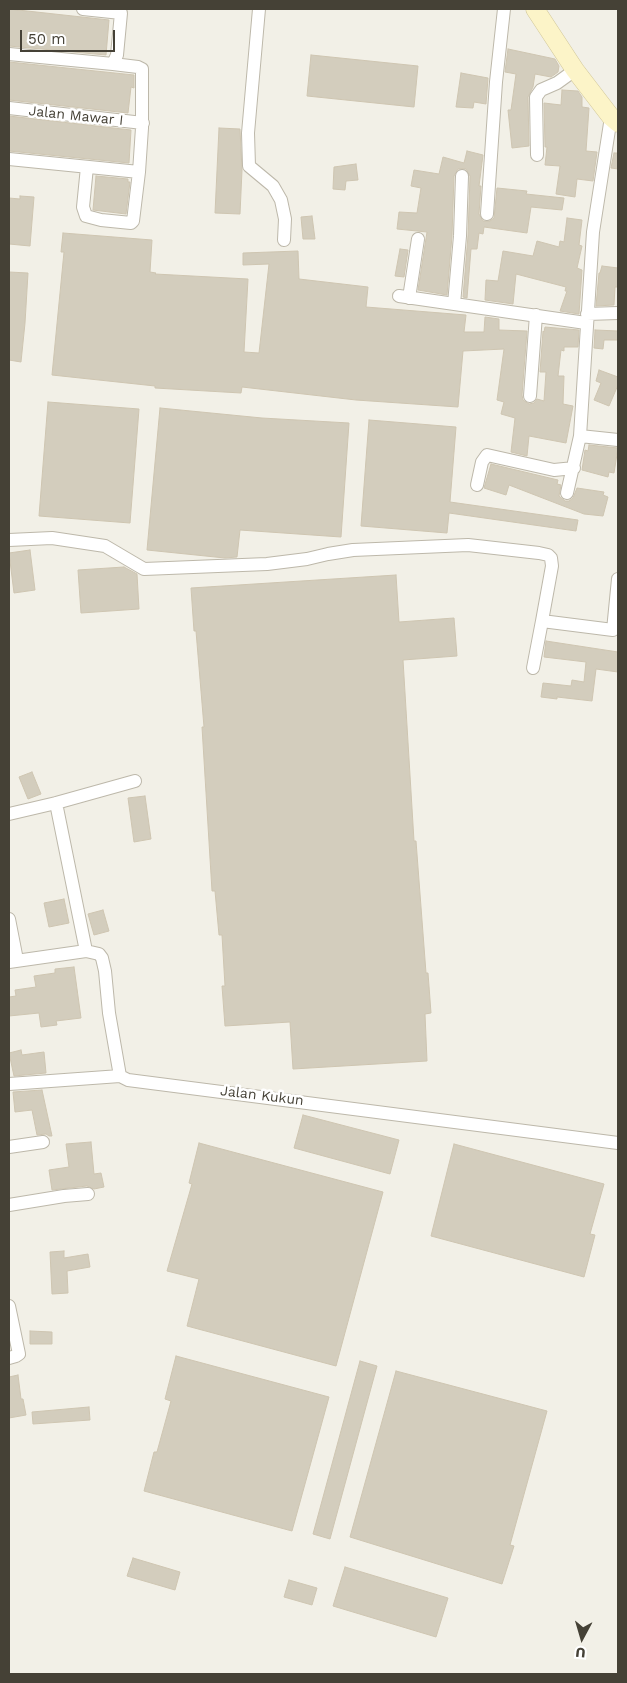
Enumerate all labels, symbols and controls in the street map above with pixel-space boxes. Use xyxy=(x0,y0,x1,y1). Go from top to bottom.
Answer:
scale bar xyxy=(22,20,118,52)
text: 50 m xyxy=(28,30,65,48)
street label: Jalan Mawar I xyxy=(28,103,124,129)
street label: Jalan Kukun xyxy=(219,1083,305,1109)
north arrow xyxy=(557,1613,607,1663)
text: U xyxy=(575,1644,586,1661)

